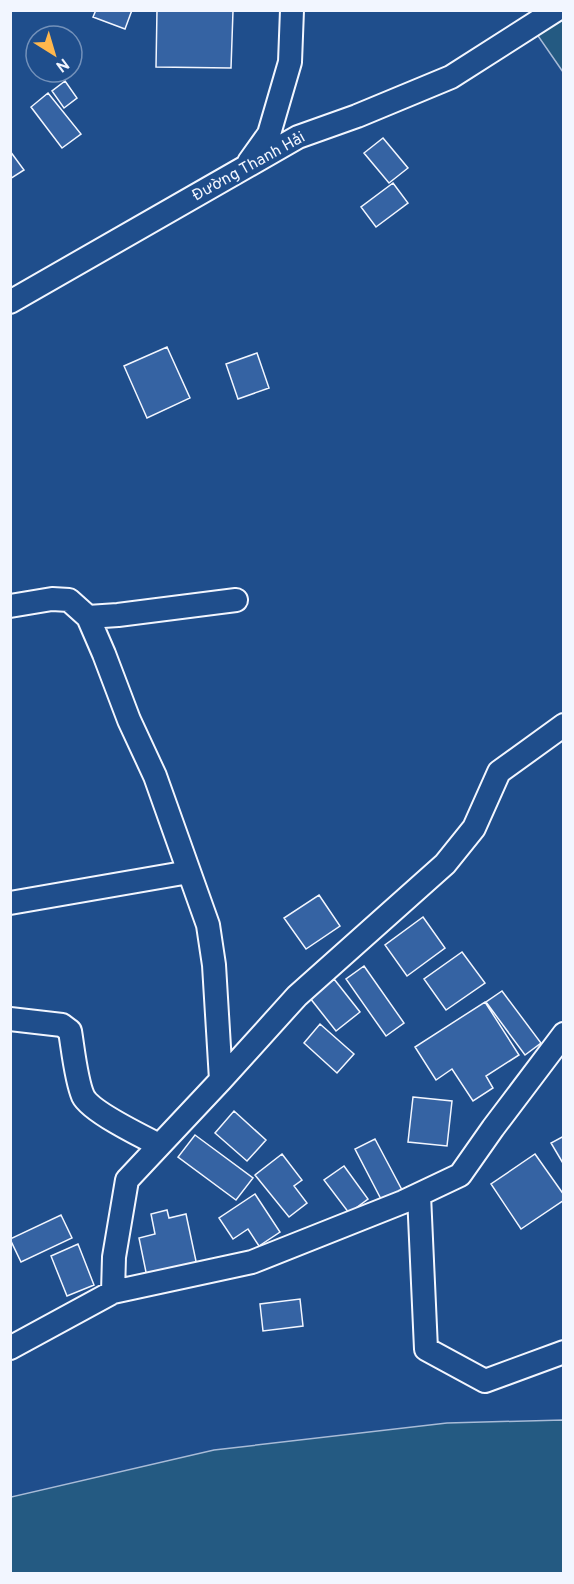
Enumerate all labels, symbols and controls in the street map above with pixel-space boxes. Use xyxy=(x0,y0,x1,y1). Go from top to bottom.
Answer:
north arrow xyxy=(24,24,84,84)
text: N xyxy=(51,53,72,76)
street label: Đường Thanh Hải xyxy=(189,128,309,206)

